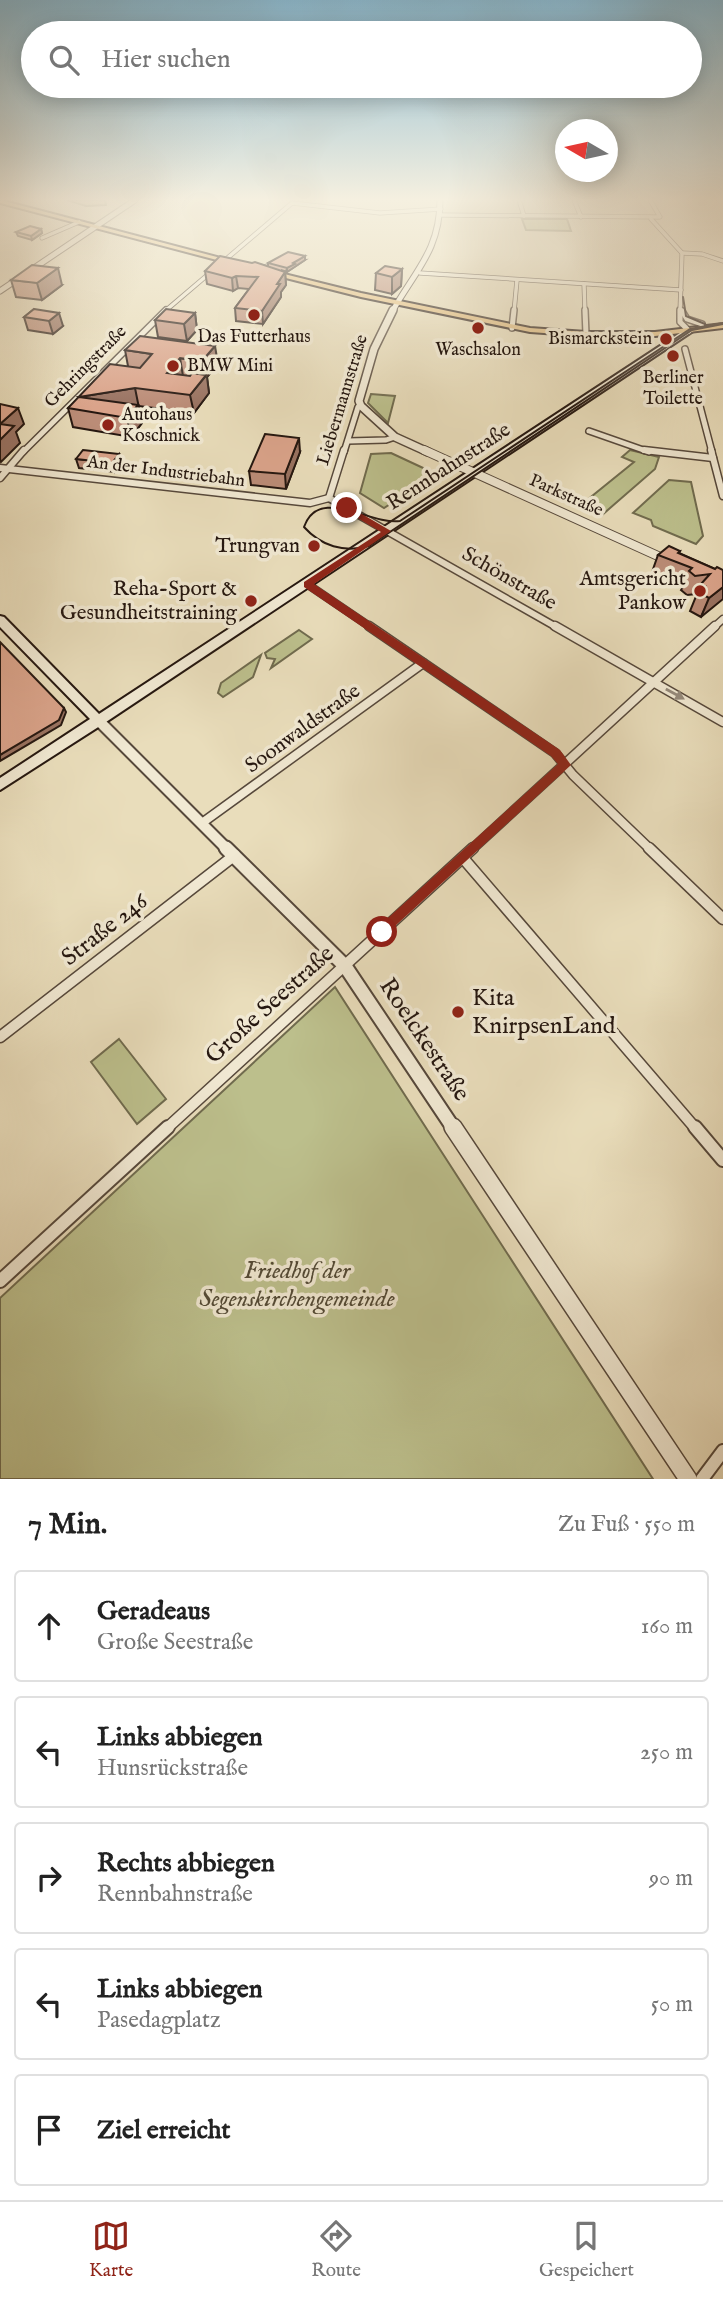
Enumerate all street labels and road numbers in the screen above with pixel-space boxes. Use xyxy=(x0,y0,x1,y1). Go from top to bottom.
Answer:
street label: Gehringstraße xyxy=(40,321,132,413)
street label: Liebermannstraße xyxy=(312,332,374,468)
street label: Rennbahnstraße xyxy=(382,417,516,517)
street label: An der Industriebahn xyxy=(85,451,247,493)
street label: Parkstraße xyxy=(525,469,607,523)
street label: Schönstraße xyxy=(457,541,562,617)
street label: Soonwaldstraße xyxy=(240,678,366,780)
street label: Straße 246 xyxy=(55,886,155,973)
street label: Große Seestraße xyxy=(199,939,341,1071)
street label: Roelckestraße xyxy=(371,973,477,1107)

